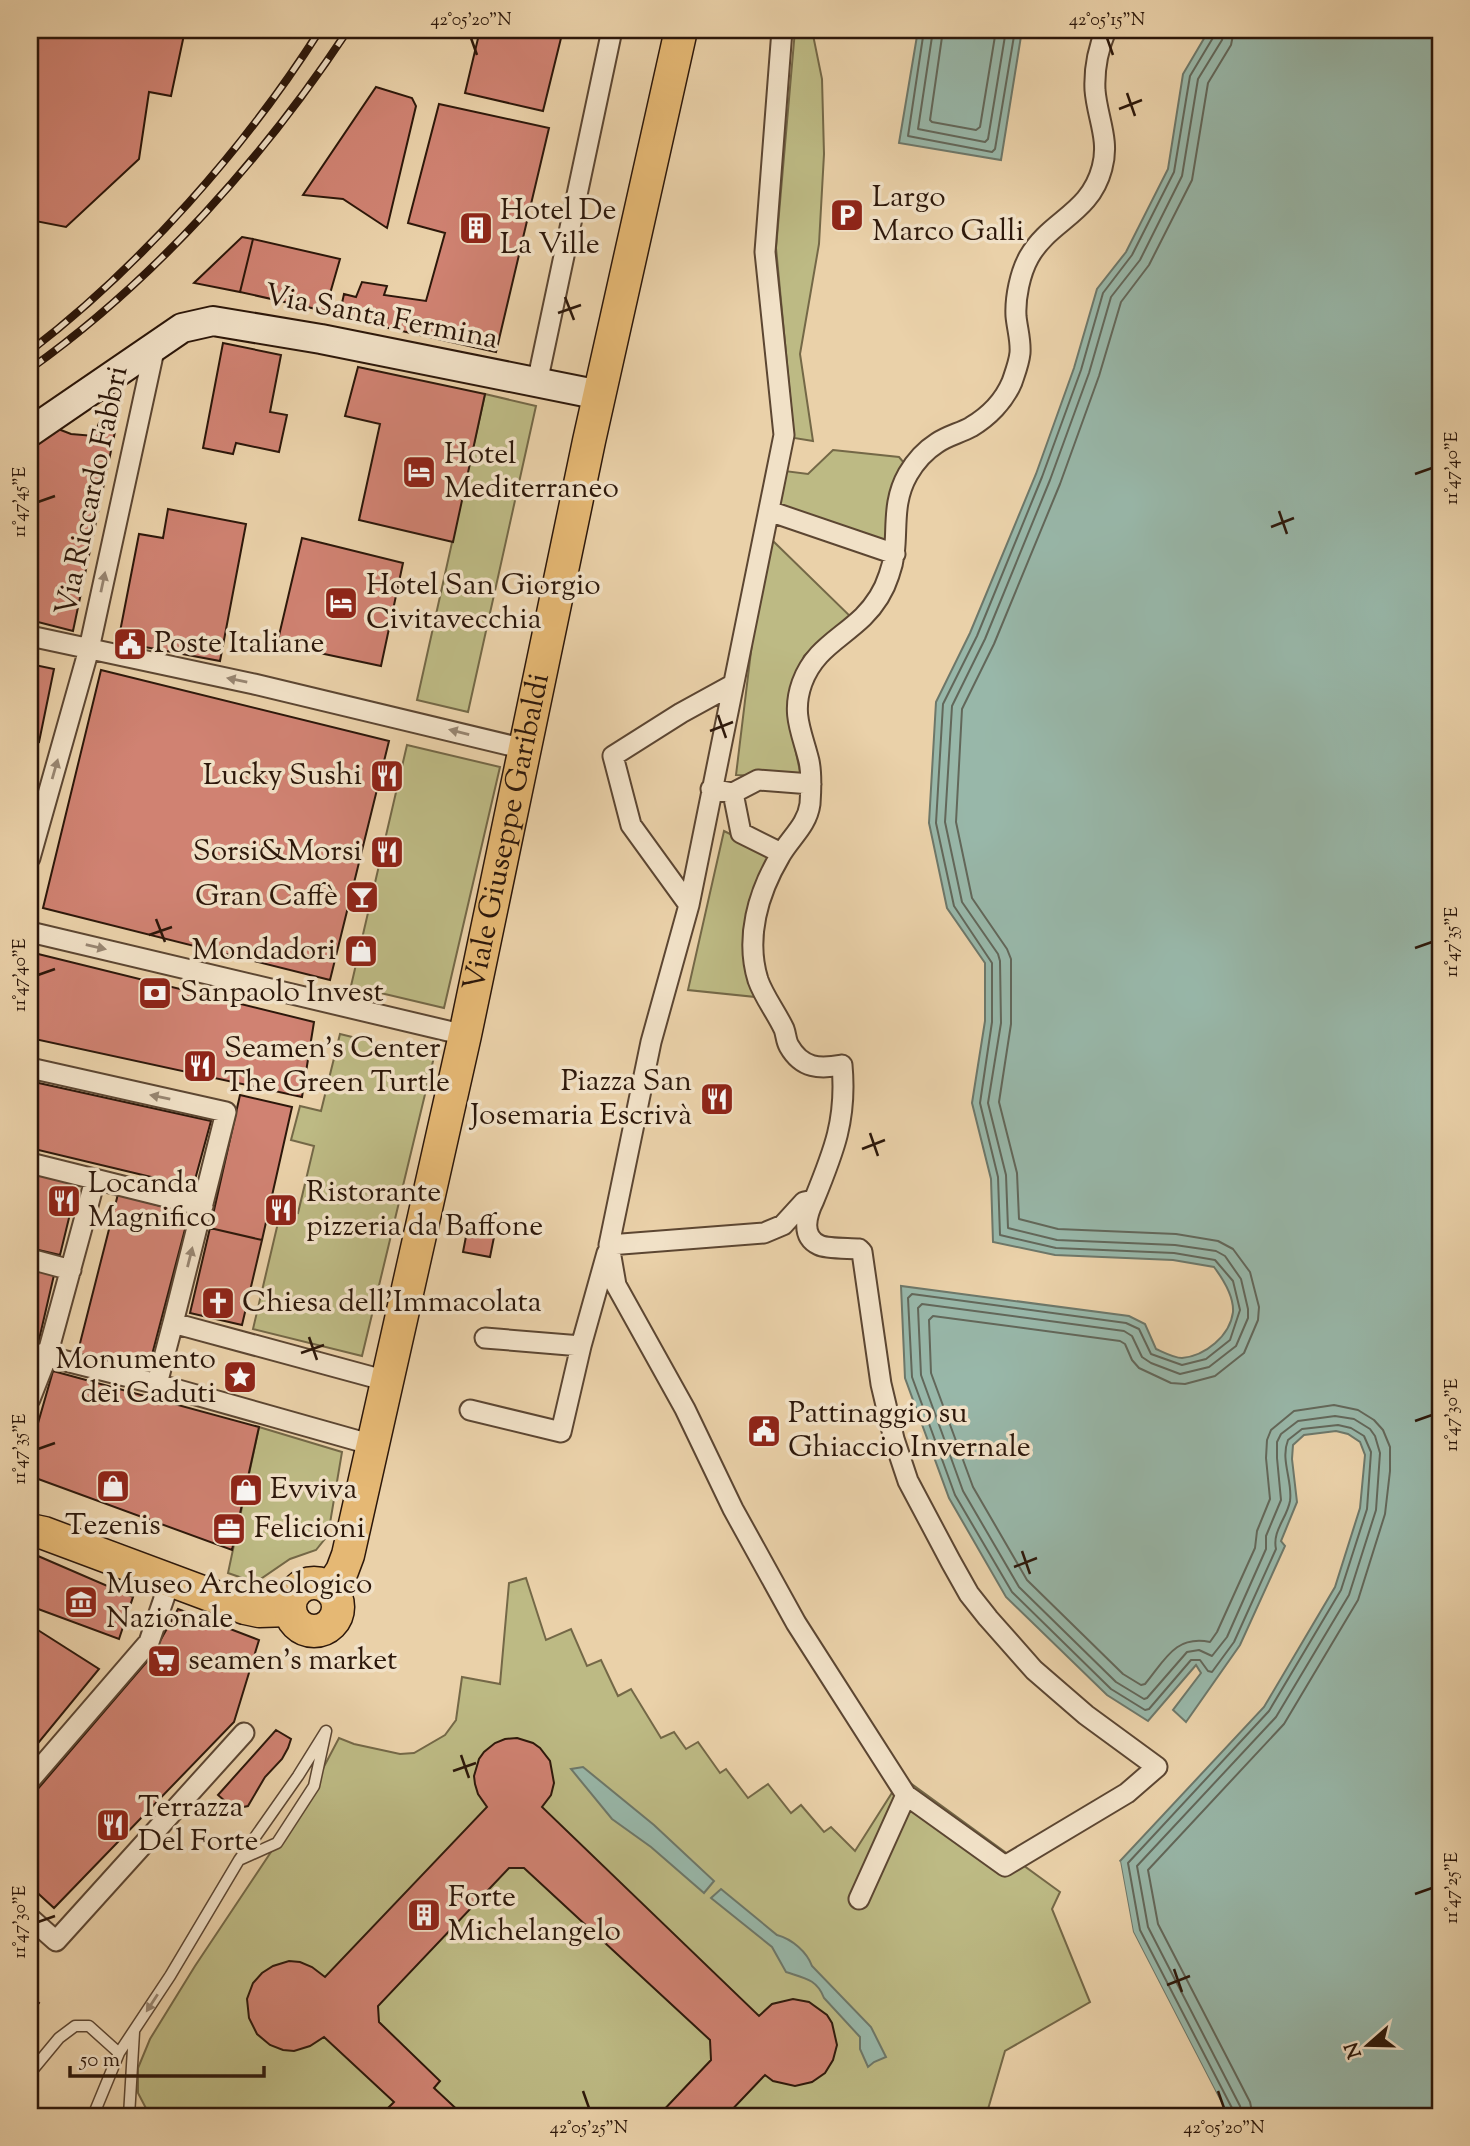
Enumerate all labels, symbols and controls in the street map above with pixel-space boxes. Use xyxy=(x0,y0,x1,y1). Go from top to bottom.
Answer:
text: 42°05'20"N xyxy=(430,8,512,34)
text: 42°05'15"N xyxy=(1069,8,1145,34)
place label: Largo Marco Galli xyxy=(872,177,1024,254)
place label: Hotel De La Ville xyxy=(500,190,617,267)
parking icon: Largo Marco Galli xyxy=(828,196,866,234)
building icon: Hotel De La Ville xyxy=(457,209,495,247)
street label: Via Santa Fermina xyxy=(261,274,502,362)
street label: Via Riccardo Fabbri xyxy=(46,362,140,620)
text: 11°47'40"E xyxy=(1440,431,1466,505)
place label: Hotel Mediterraneo xyxy=(444,434,619,511)
hotel icon: Hotel Mediterraneo xyxy=(400,453,438,491)
text: 11°47'45"E xyxy=(8,467,34,537)
place label: Hotel San Giorgio Civitavecchia xyxy=(366,565,601,642)
one-way arrow xyxy=(98,571,109,593)
hotel icon: Hotel San Giorgio Civitavecchia xyxy=(322,584,360,622)
place label: Poste Italiane xyxy=(154,623,325,666)
public building icon: Poste Italiane xyxy=(111,625,149,663)
street label: Viale Giuseppe Garibaldi xyxy=(453,669,561,995)
one-way arrow xyxy=(226,675,248,686)
one-way arrow xyxy=(447,726,469,737)
place label: Lucky Sushi xyxy=(203,755,362,798)
restaurant icon: Lucky Sushi xyxy=(368,757,406,795)
one-way arrow xyxy=(50,758,61,780)
place label: Sorsi&Morsi xyxy=(193,831,362,874)
restaurant icon: Sorsi&Morsi xyxy=(368,833,406,871)
place label: Gran Caffè xyxy=(195,876,338,919)
bar icon: Gran Caffè xyxy=(343,878,381,916)
text: 11°47'35"E xyxy=(1440,907,1466,977)
place label: Mondadori xyxy=(192,930,336,973)
shop icon: Mondadori xyxy=(342,932,380,970)
text: 11°47'40"E xyxy=(8,938,34,1012)
one-way arrow xyxy=(85,942,107,953)
place label: Sanpaolo Invest xyxy=(180,972,384,1015)
bank icon: Sanpaolo Invest xyxy=(136,974,174,1012)
place label: Seamen's Center The Green Turtle xyxy=(224,1028,450,1105)
restaurant icon: Seamen's Center The Green Turtle xyxy=(181,1047,219,1085)
place label: Piazza San Josemaria Escrivà xyxy=(468,1061,692,1138)
restaurant icon: Piazza San Josemaria Escrivà xyxy=(698,1080,736,1118)
one-way arrow xyxy=(149,1091,171,1102)
place label: Locanda Magnifico xyxy=(88,1163,216,1240)
place label: Ristorante pizzeria da Baffone xyxy=(306,1172,543,1249)
restaurant icon: Locanda Magnifico xyxy=(45,1182,83,1220)
restaurant icon: Ristorante pizzeria da Baffone xyxy=(262,1191,300,1229)
one-way arrow xyxy=(185,1246,196,1268)
place label: Chiesa dell'Immacolata xyxy=(242,1282,542,1325)
church icon: Chiesa dell'Immacolata xyxy=(199,1284,237,1322)
place label: Monumento dei Caduti xyxy=(55,1339,216,1416)
place icon: Monumento dei Caduti xyxy=(221,1358,259,1396)
text: 11°47'30"E xyxy=(1440,1378,1466,1452)
place label: Pattinaggio su Ghiaccio Invernale xyxy=(788,1393,1031,1470)
public building icon: Pattinaggio su Ghiaccio Invernale xyxy=(745,1412,783,1450)
text: 11°47'35"E xyxy=(8,1414,34,1484)
shop icon: Tezenis xyxy=(94,1467,132,1505)
place label: Evviva xyxy=(270,1469,358,1512)
shop icon: Evviva xyxy=(227,1471,265,1509)
place label: Tezenis xyxy=(65,1505,161,1548)
place label: Felicioni xyxy=(254,1508,365,1551)
office icon: Felicioni xyxy=(210,1510,248,1548)
place label: Museo Archeologico Nazionale xyxy=(106,1564,372,1641)
museum icon: Museo Archeologico Nazionale xyxy=(62,1583,100,1621)
place label: seamen's market xyxy=(188,1640,397,1683)
supermarket icon: seamen's market xyxy=(145,1642,183,1680)
place label: Terrazza Del Forte xyxy=(138,1787,258,1864)
restaurant icon: Terrazza Del Forte xyxy=(94,1806,132,1844)
text: 11°47'25"E xyxy=(1440,1852,1466,1924)
place label: Forte Michelangelo xyxy=(448,1877,621,1954)
text: 11°47'30"E xyxy=(8,1885,34,1959)
building icon: Forte Michelangelo xyxy=(405,1896,443,1934)
one-way arrow xyxy=(146,1994,159,2013)
north arrow xyxy=(1334,2010,1404,2080)
scale bar xyxy=(70,2034,264,2078)
text: N xyxy=(1339,2038,1370,2062)
text: 50 m xyxy=(79,2046,120,2076)
text: 42°05'25"N xyxy=(550,2116,628,2142)
text: 42°05'20"N xyxy=(1183,2116,1265,2142)

